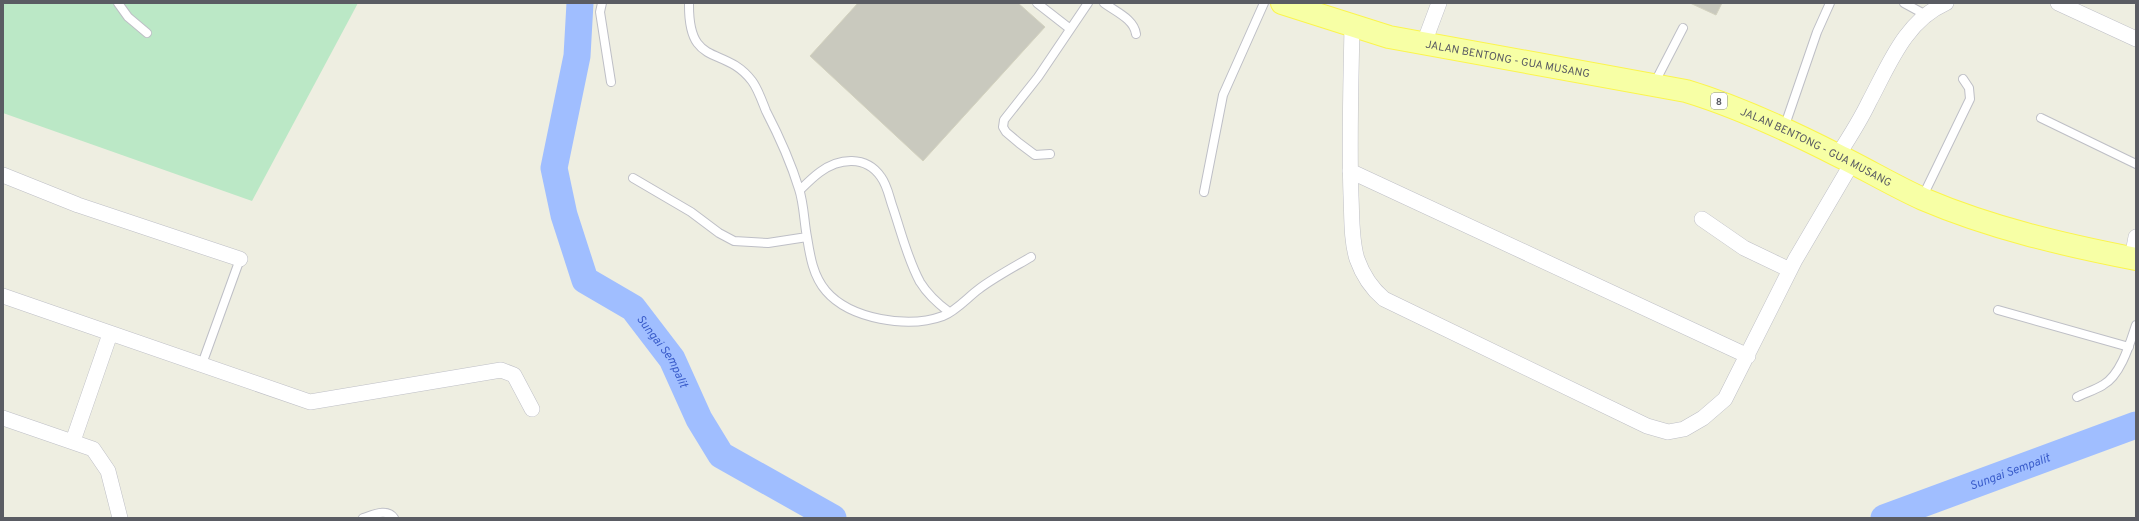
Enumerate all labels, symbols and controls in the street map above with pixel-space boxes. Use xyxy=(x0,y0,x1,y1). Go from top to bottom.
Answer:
street label: JALAN BENTONG - GUA MUSANG xyxy=(1424,38,1591,81)
road number: 8 xyxy=(1711,93,1727,109)
street label: JALAN BENTONG - GUA MUSANG xyxy=(1738,105,1894,190)
water label: Sungai Sempalit xyxy=(632,312,691,391)
water label: Sungai Sempalit xyxy=(1968,450,2053,495)

